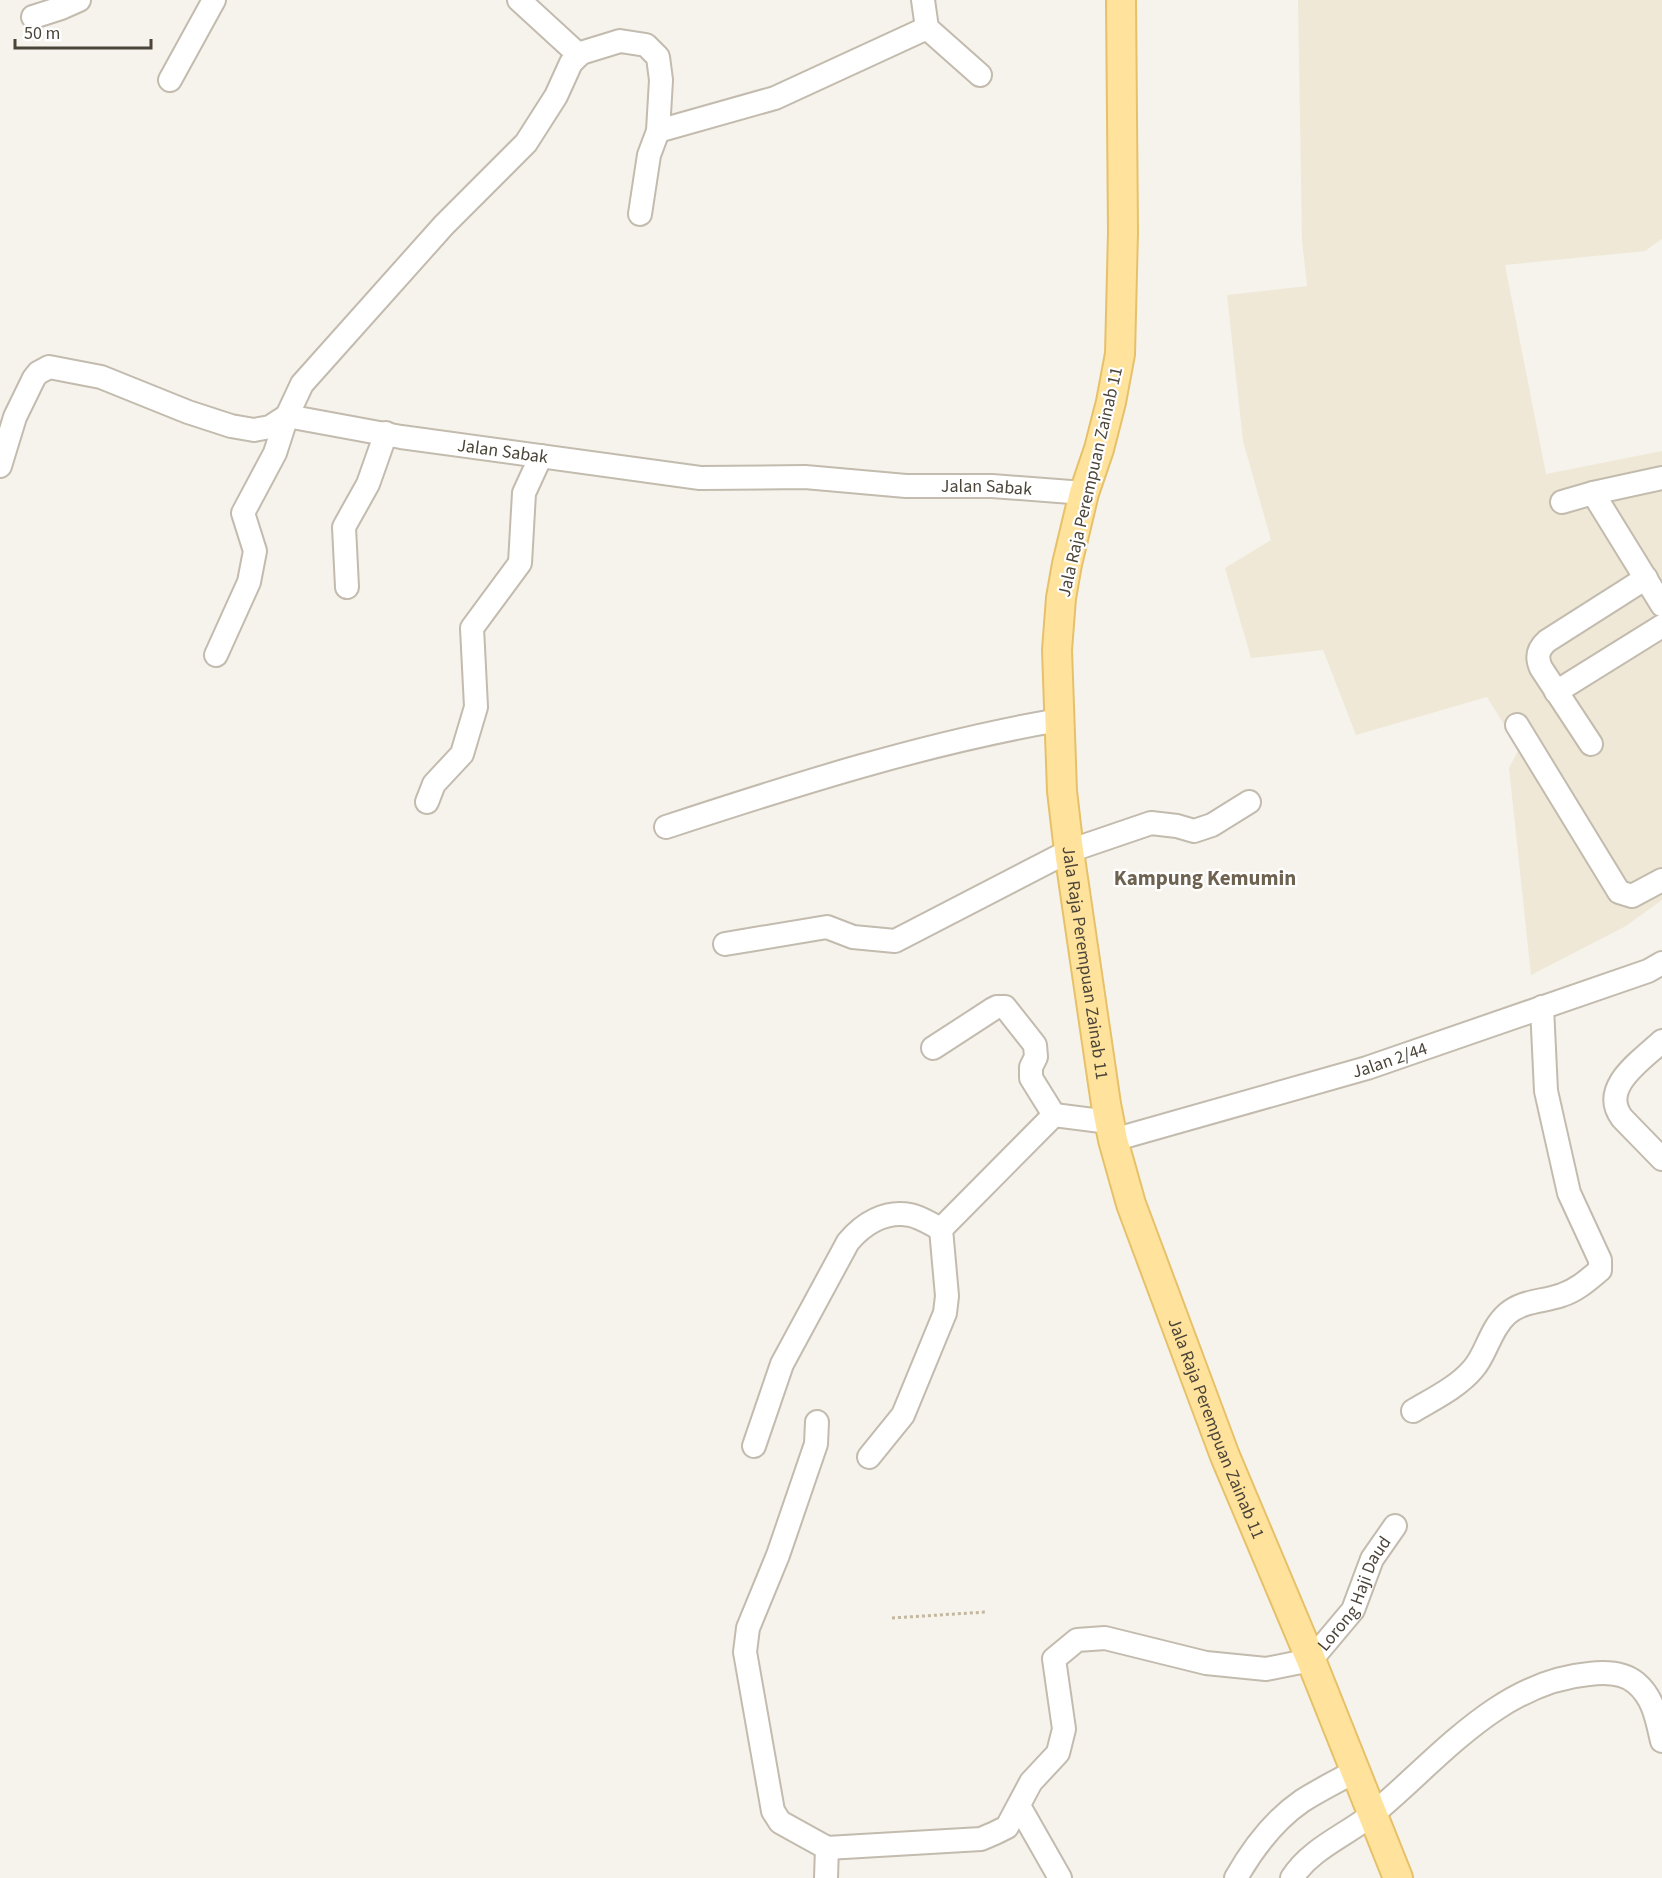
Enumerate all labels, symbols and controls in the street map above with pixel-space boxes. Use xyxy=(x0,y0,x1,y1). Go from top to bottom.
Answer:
scale bar xyxy=(15,12,152,50)
text: 50 m xyxy=(24,21,60,46)
street label: Jala Raja Perempuan Zainab 11 xyxy=(1052,365,1129,600)
street label: Jalan Sabak xyxy=(456,433,550,470)
street label: Jalan Sabak xyxy=(941,474,1033,502)
street label: Jala Raja Perempuan Zainab 11 xyxy=(1056,845,1114,1081)
district label: Kampung Kemumin xyxy=(1114,863,1296,893)
street label: Jalan 2/44 xyxy=(1349,1036,1431,1085)
street label: Jala Raja Perempuan Zainab 11 xyxy=(1162,1314,1271,1543)
street label: Lorong Haji Daud xyxy=(1312,1531,1397,1657)

